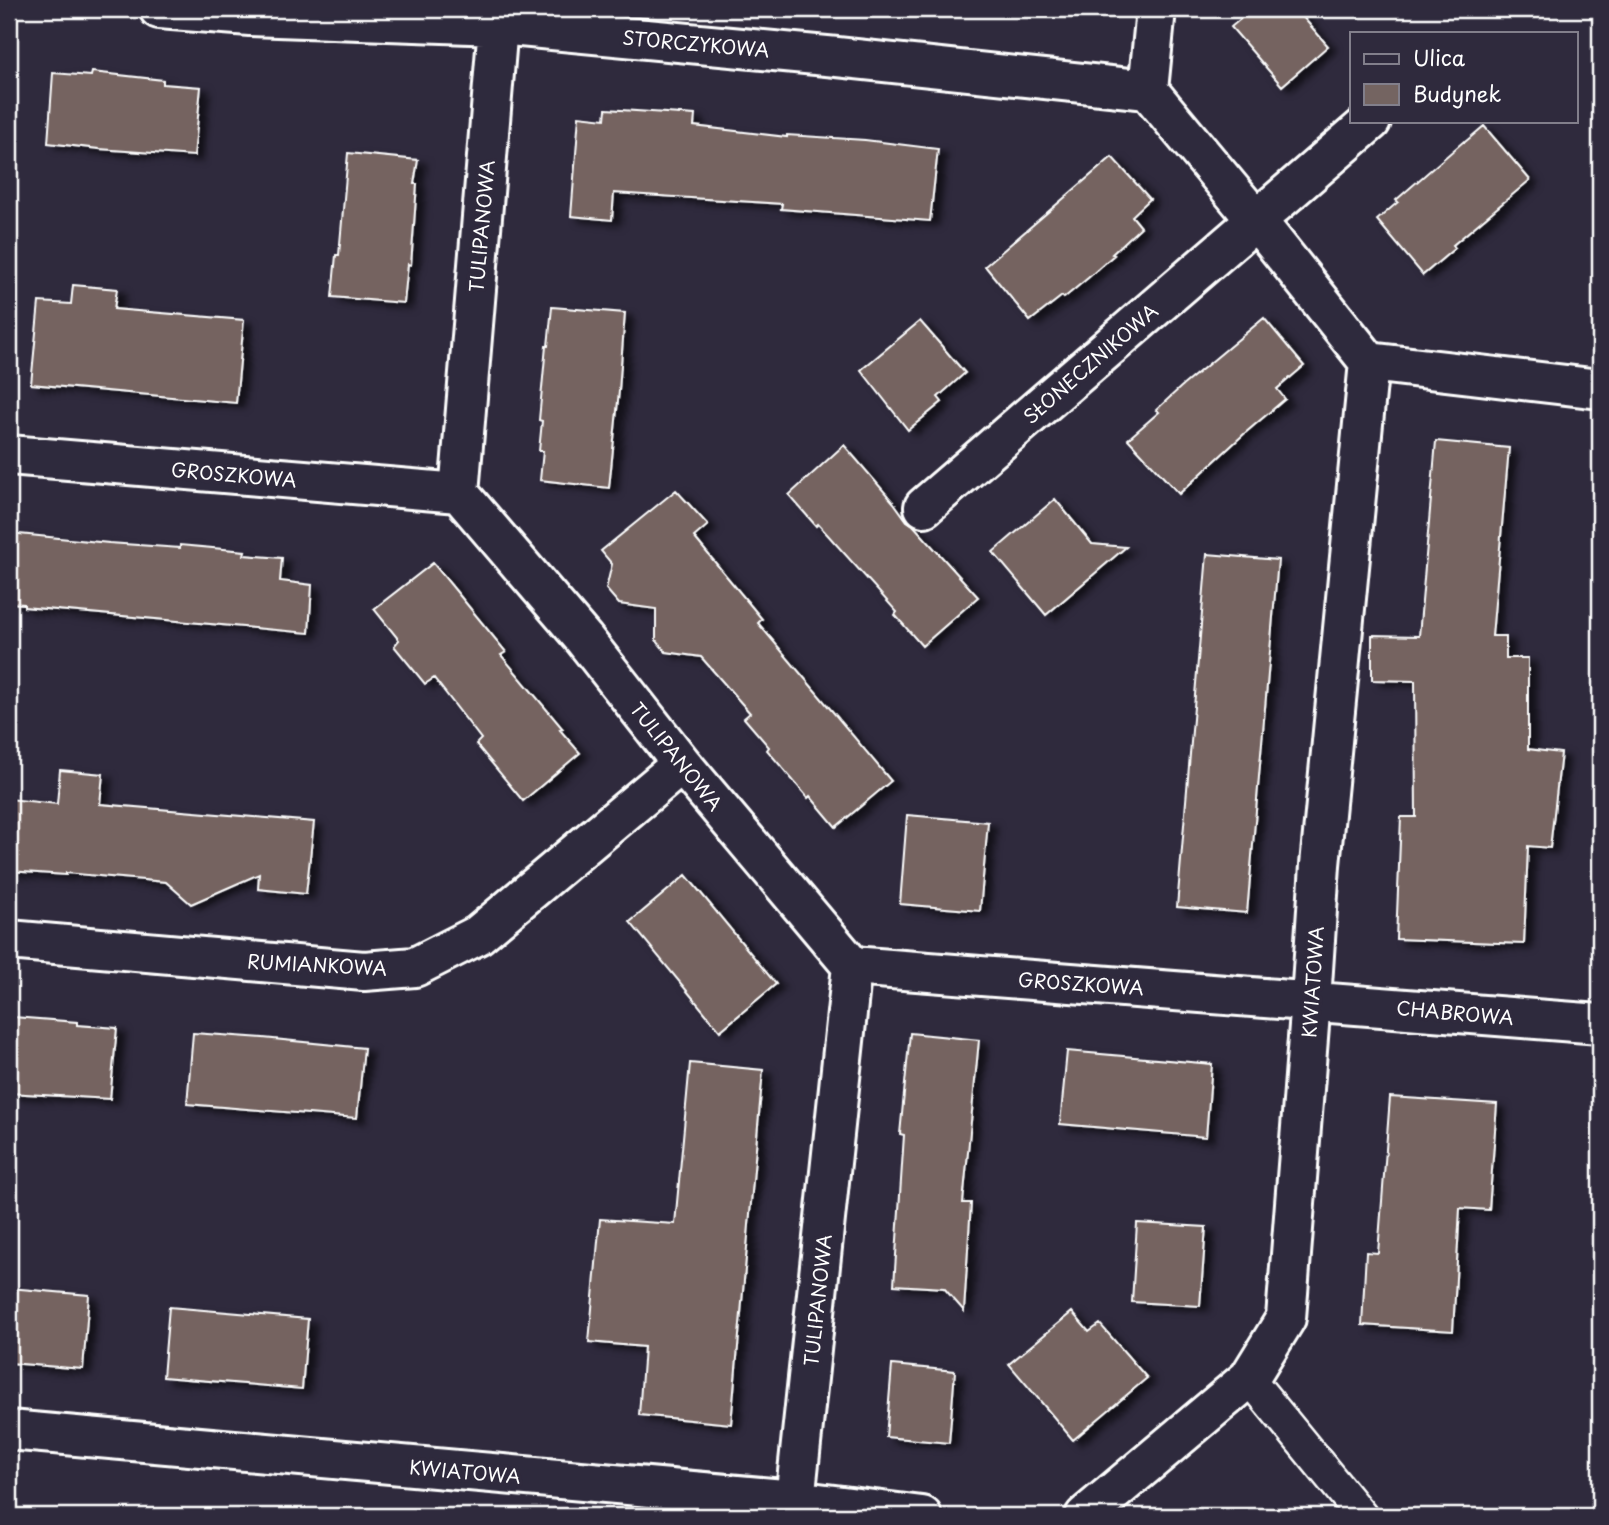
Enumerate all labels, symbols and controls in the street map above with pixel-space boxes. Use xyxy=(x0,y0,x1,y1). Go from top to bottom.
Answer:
street label: STORCZYKOWA xyxy=(621,23,771,63)
legend xyxy=(1350,32,1578,122)
text: Ulica xyxy=(1413,41,1466,73)
text: Budynek xyxy=(1413,77,1502,109)
street label: TULIPANOWA xyxy=(461,159,501,293)
street label: SŁONECZNIKOWA xyxy=(1016,297,1164,429)
street label: GROSZKOWA xyxy=(170,455,298,493)
street label: TULIPANOWA xyxy=(624,696,730,816)
street label: KWIATOWA xyxy=(1294,925,1330,1039)
street label: RUMIANKOWA xyxy=(246,946,388,982)
street label: GROSZKOWA xyxy=(1017,965,1145,1001)
street label: CHABROWA xyxy=(1395,993,1515,1031)
street label: TULIPANOWA xyxy=(796,1233,838,1367)
street label: KWIATOWA xyxy=(408,1452,522,1490)

